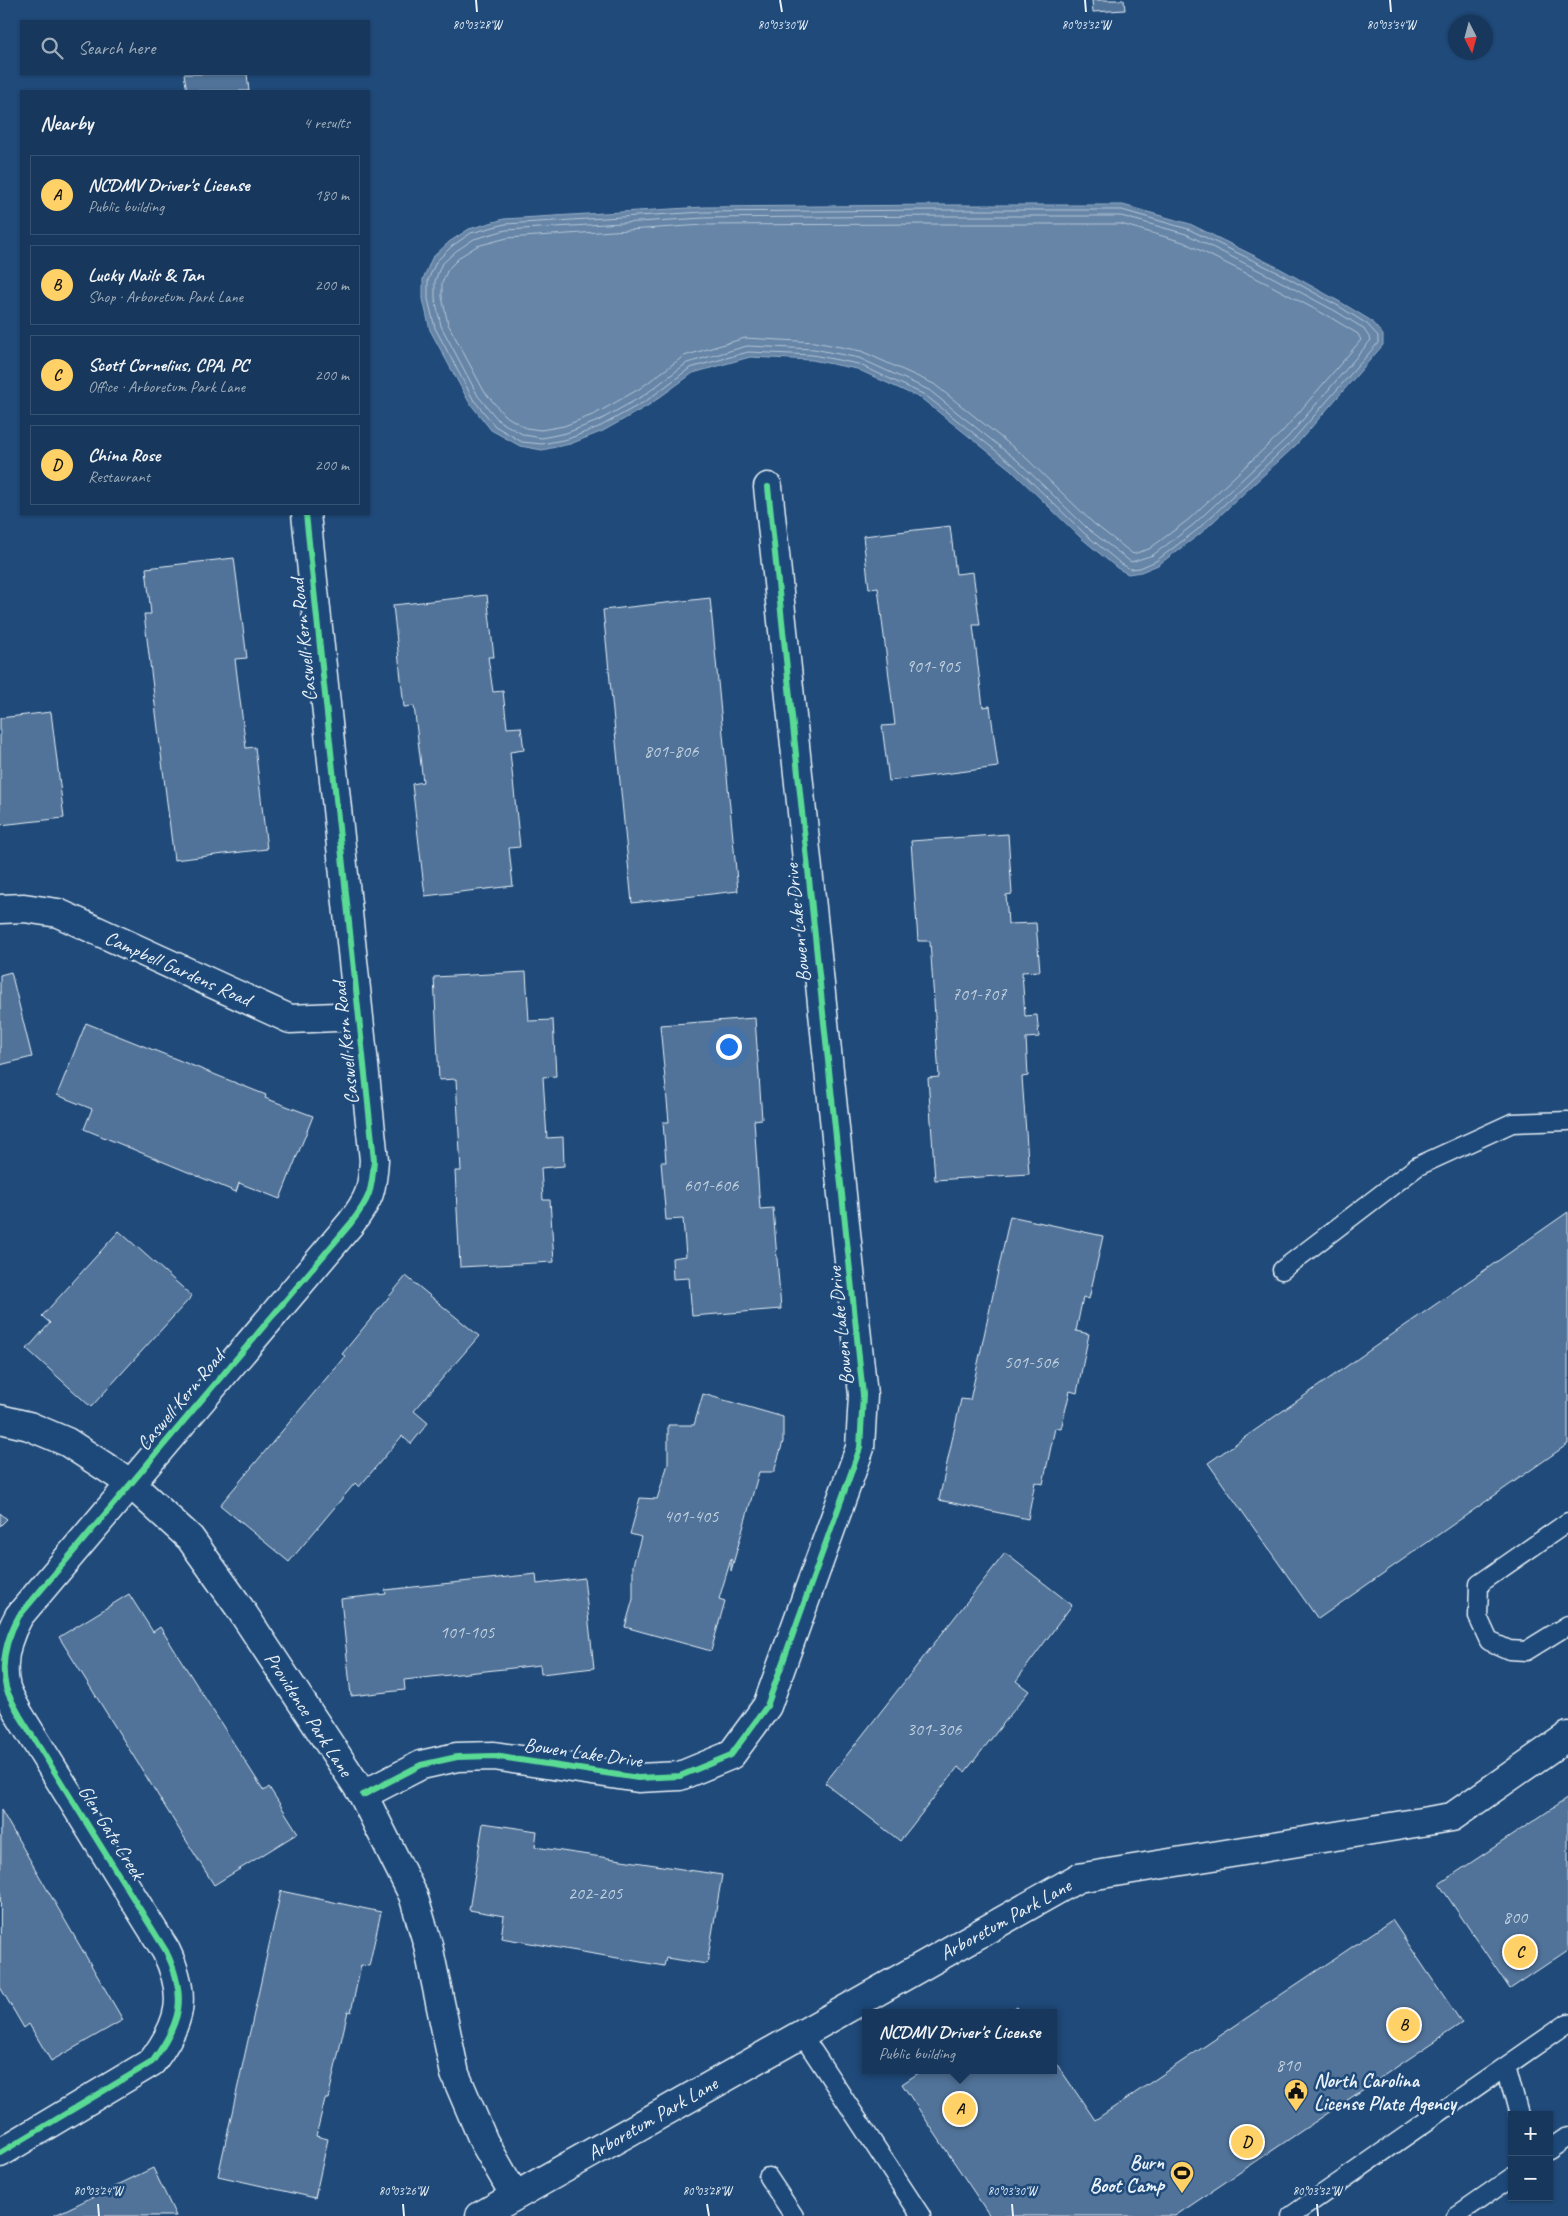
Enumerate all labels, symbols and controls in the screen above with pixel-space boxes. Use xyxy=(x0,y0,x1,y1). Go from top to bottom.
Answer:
north arrow xyxy=(1448,15,1493,60)
text: 80°03'28"W xyxy=(453,17,504,33)
text: 80°03'30"W xyxy=(758,17,809,33)
text: 80°03'32"W xyxy=(1062,17,1113,33)
text: 80°03'34"W xyxy=(1367,17,1418,33)
search box xyxy=(20,20,370,75)
icon: search xyxy=(38,34,66,62)
text: Search here xyxy=(78,36,155,60)
text: Nearby xyxy=(40,110,93,136)
text: 4 results xyxy=(303,113,350,133)
text: NCDMV Driver's License xyxy=(88,173,250,197)
text: A xyxy=(53,185,61,205)
text: 180 m xyxy=(315,185,349,205)
text: Public building xyxy=(88,197,164,217)
text: Lucky Nails & Tan xyxy=(88,263,204,287)
text: B xyxy=(53,275,61,295)
text: 200 m xyxy=(315,275,349,295)
text: Shop · Arboretum Park Lane xyxy=(88,287,243,307)
text: Scott Cornelius, CPA, PC xyxy=(88,353,249,377)
text: C xyxy=(53,365,61,385)
text: 200 m xyxy=(315,365,349,385)
text: Office · Arboretum Park Lane xyxy=(88,377,245,397)
text: China Rose xyxy=(88,443,160,467)
text: D xyxy=(52,455,62,475)
text: 200 m xyxy=(315,455,349,475)
text: Restaurant xyxy=(88,467,150,487)
street label: Caswell Kern Road xyxy=(284,574,322,703)
house number: 901-905 xyxy=(906,655,961,677)
house number: 801-806 xyxy=(644,740,699,762)
street label: Bowen Lake Drive xyxy=(779,861,816,983)
street label: Campbell Gardens Road xyxy=(101,925,258,1013)
street label: Caswell Kern Road xyxy=(326,977,364,1106)
house number: 701-707 xyxy=(952,983,1007,1005)
your location xyxy=(716,1034,742,1060)
house number: 601-606 xyxy=(684,1174,739,1196)
street label: Bowen Lake Drive xyxy=(822,1264,859,1386)
street label: Caswell Kern Road xyxy=(131,1343,232,1456)
house number: 501-506 xyxy=(1004,1351,1059,1373)
house number: 401-405 xyxy=(664,1505,719,1527)
house number: 101-105 xyxy=(440,1621,495,1643)
street label: Providence Park Lane xyxy=(259,1647,359,1783)
house number: 301-306 xyxy=(907,1718,962,1740)
street label: Bowen Lake Drive xyxy=(522,1732,645,1773)
street label: Glen Gate Creek xyxy=(73,1780,151,1886)
street label: Arboretum Park Lane xyxy=(935,1872,1077,1966)
house number: 202-205 xyxy=(568,1882,623,1904)
house number: 800 xyxy=(1503,1906,1529,1928)
pin: C xyxy=(1504,1933,1536,1971)
pin: B xyxy=(1388,2006,1420,2044)
popup xyxy=(862,2009,1057,2074)
text: NCDMV Driver's License xyxy=(879,2020,1040,2044)
text: Public building xyxy=(879,2044,955,2064)
house number: 810 xyxy=(1276,2054,1302,2076)
place label: North Carolina License Plate Agency xyxy=(1314,2068,1458,2116)
street label: Arboretum Park Lane xyxy=(583,2070,723,2166)
public building icon: North Carolina License Plate Agency xyxy=(1283,2078,1309,2112)
pin: A xyxy=(944,2090,976,2128)
map controls xyxy=(1508,2111,1553,2201)
button: + xyxy=(1508,2111,1553,2156)
pin: D xyxy=(1231,2123,1263,2161)
place label: Burn Boot Camp xyxy=(1090,2150,1165,2198)
button: − xyxy=(1508,2156,1553,2201)
sports icon: Burn Boot Camp xyxy=(1169,2160,1195,2194)
text: 80°03'24"W xyxy=(74,2183,125,2199)
text: 80°03'26"W xyxy=(379,2183,430,2199)
text: 80°03'28"W xyxy=(683,2183,734,2199)
text: 80°03'30"W xyxy=(988,2183,1039,2199)
text: 80°03'32"W xyxy=(1293,2183,1344,2199)

